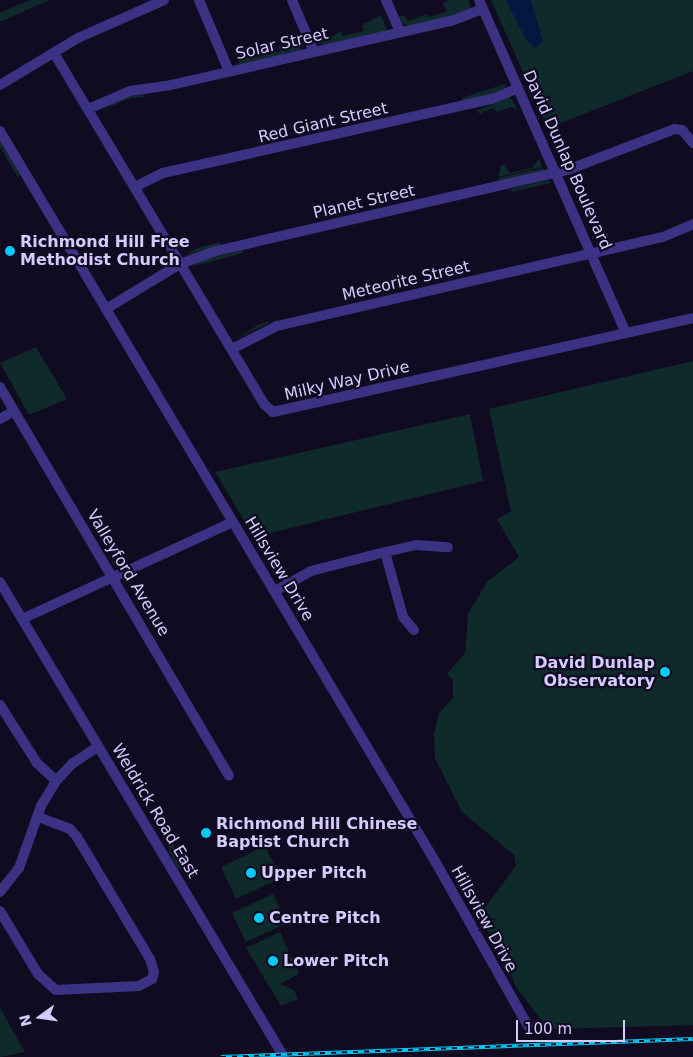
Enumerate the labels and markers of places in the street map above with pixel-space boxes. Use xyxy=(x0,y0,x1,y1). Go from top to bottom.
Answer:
place label: Richmond Hill Free Methodist Church xyxy=(20,232,190,270)
marker: Richmond Hill Free Methodist Church xyxy=(4,245,16,257)
place label: David Dunlap Observatory xyxy=(534,653,655,691)
marker: David Dunlap Observatory xyxy=(659,666,671,678)
place label: Richmond Hill Chinese Baptist Church xyxy=(216,814,417,852)
marker: Richmond Hill Chinese Baptist Church xyxy=(200,827,212,839)
place label: Upper Pitch xyxy=(261,863,367,883)
marker: Upper Pitch xyxy=(245,867,257,879)
place label: Centre Pitch xyxy=(269,908,381,928)
marker: Centre Pitch xyxy=(253,912,265,924)
place label: Lower Pitch xyxy=(283,951,389,971)
marker: Lower Pitch xyxy=(267,955,279,967)

